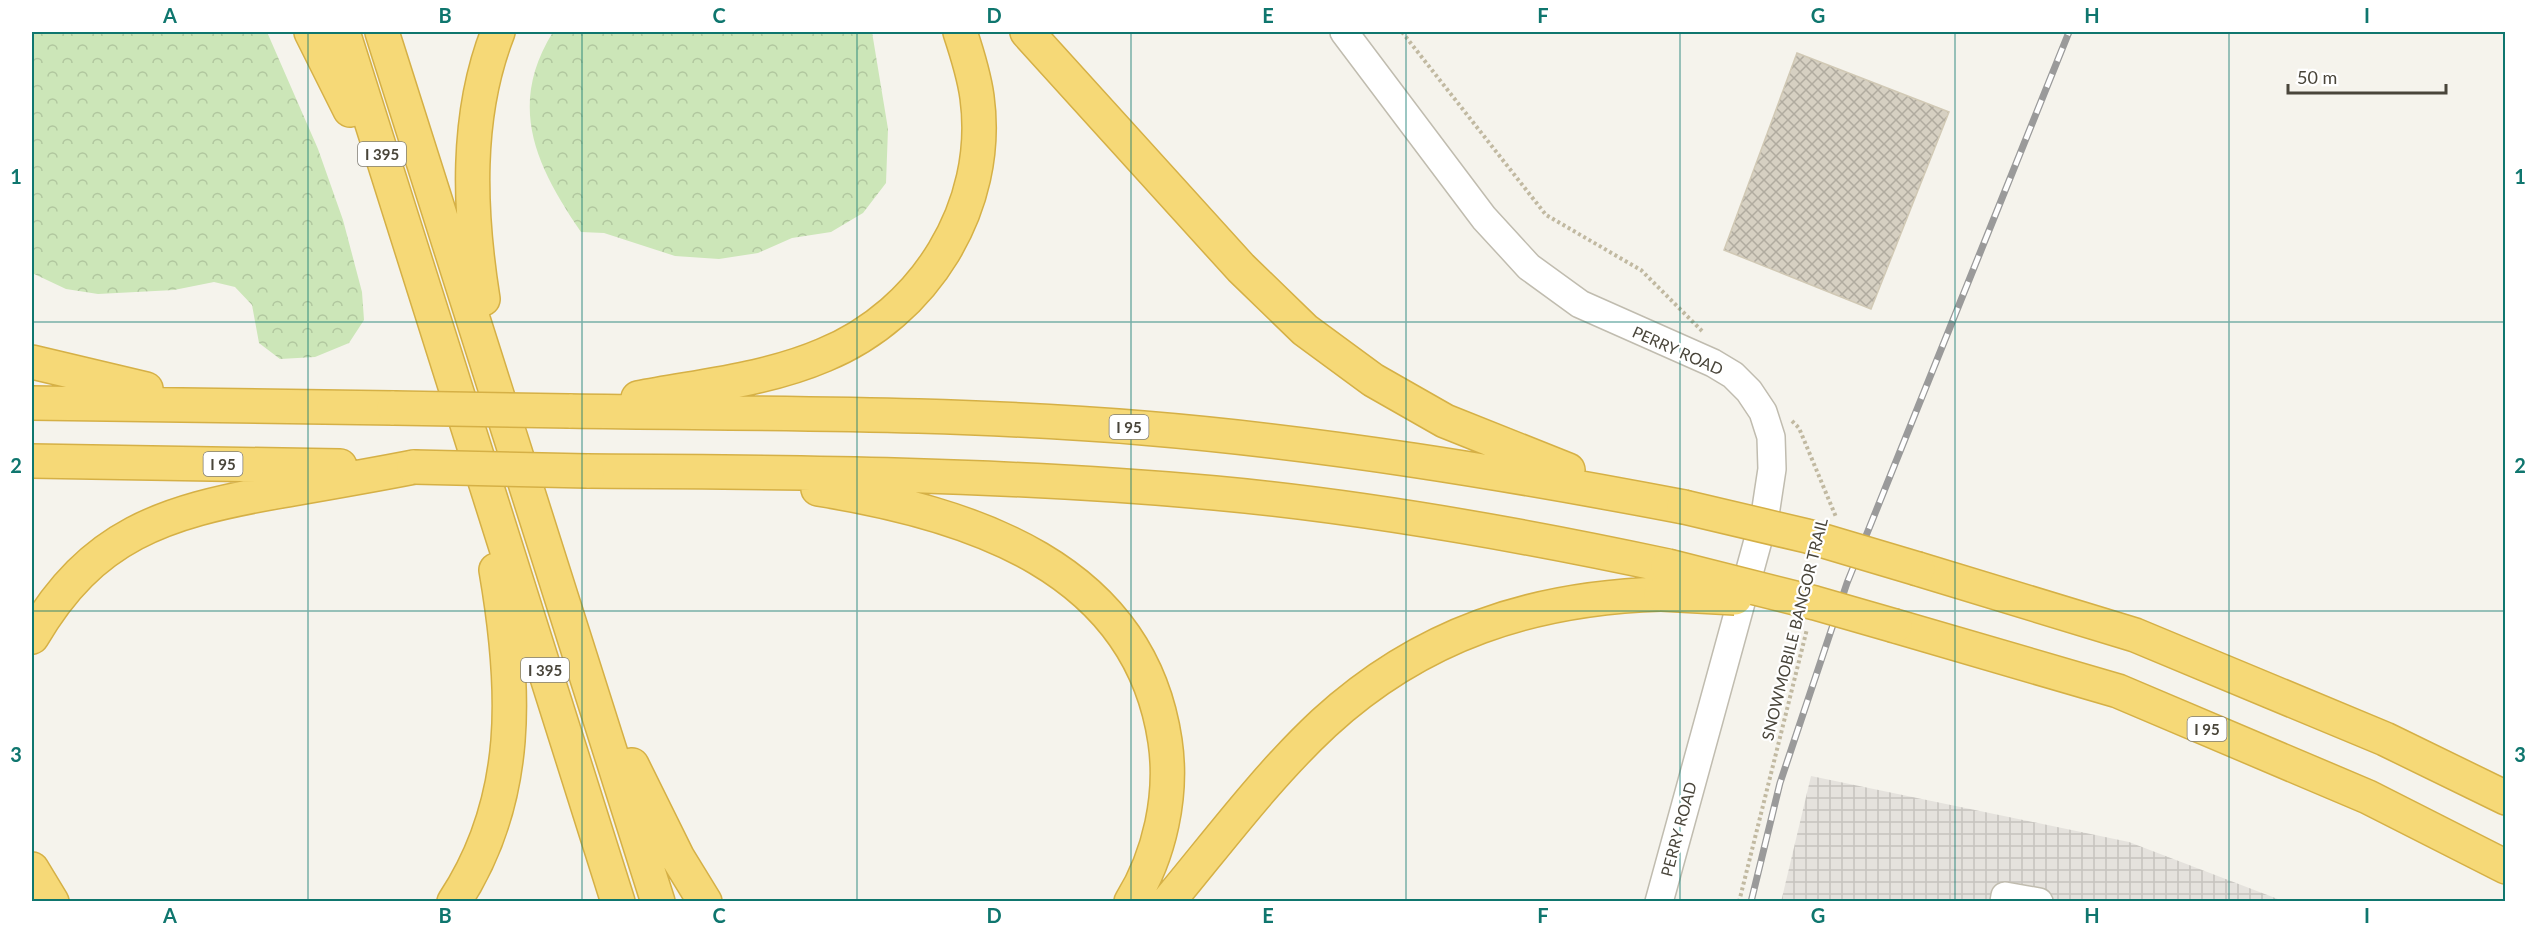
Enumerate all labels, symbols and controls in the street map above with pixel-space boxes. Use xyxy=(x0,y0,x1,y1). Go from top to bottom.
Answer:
text: A xyxy=(162,3,177,27)
text: B xyxy=(438,3,452,27)
text: C xyxy=(712,3,726,27)
text: D xyxy=(986,3,1002,27)
text: E xyxy=(1262,3,1274,27)
text: F xyxy=(1537,3,1549,27)
text: G xyxy=(1811,3,1825,27)
text: H xyxy=(2084,3,2100,27)
text: I xyxy=(2364,3,2370,27)
scale bar xyxy=(2288,57,2446,95)
text: 50 m xyxy=(2297,66,2337,88)
road number: I 395 xyxy=(358,142,406,166)
text: 1 xyxy=(10,164,22,188)
text: 1 xyxy=(2514,164,2526,188)
street label: PERRY ROAD xyxy=(1630,322,1726,378)
road number: I 95 xyxy=(1110,415,1148,439)
road number: I 95 xyxy=(204,452,242,476)
text: 2 xyxy=(10,453,22,477)
text: 2 xyxy=(2514,453,2526,477)
street label: SNOWMOBILE BANGOR TRAIL xyxy=(1757,516,1831,742)
road number: I 395 xyxy=(521,658,569,682)
road number: I 95 xyxy=(2188,717,2226,741)
text: 3 xyxy=(10,742,22,766)
text: 3 xyxy=(2514,742,2526,766)
street label: PERRY ROAD xyxy=(1656,780,1700,878)
text: A xyxy=(162,903,177,927)
text: B xyxy=(438,903,452,927)
text: C xyxy=(712,903,726,927)
text: D xyxy=(986,903,1002,927)
text: E xyxy=(1262,903,1274,927)
text: F xyxy=(1537,903,1549,927)
text: G xyxy=(1811,903,1825,927)
text: H xyxy=(2084,903,2100,927)
text: I xyxy=(2364,903,2370,927)

